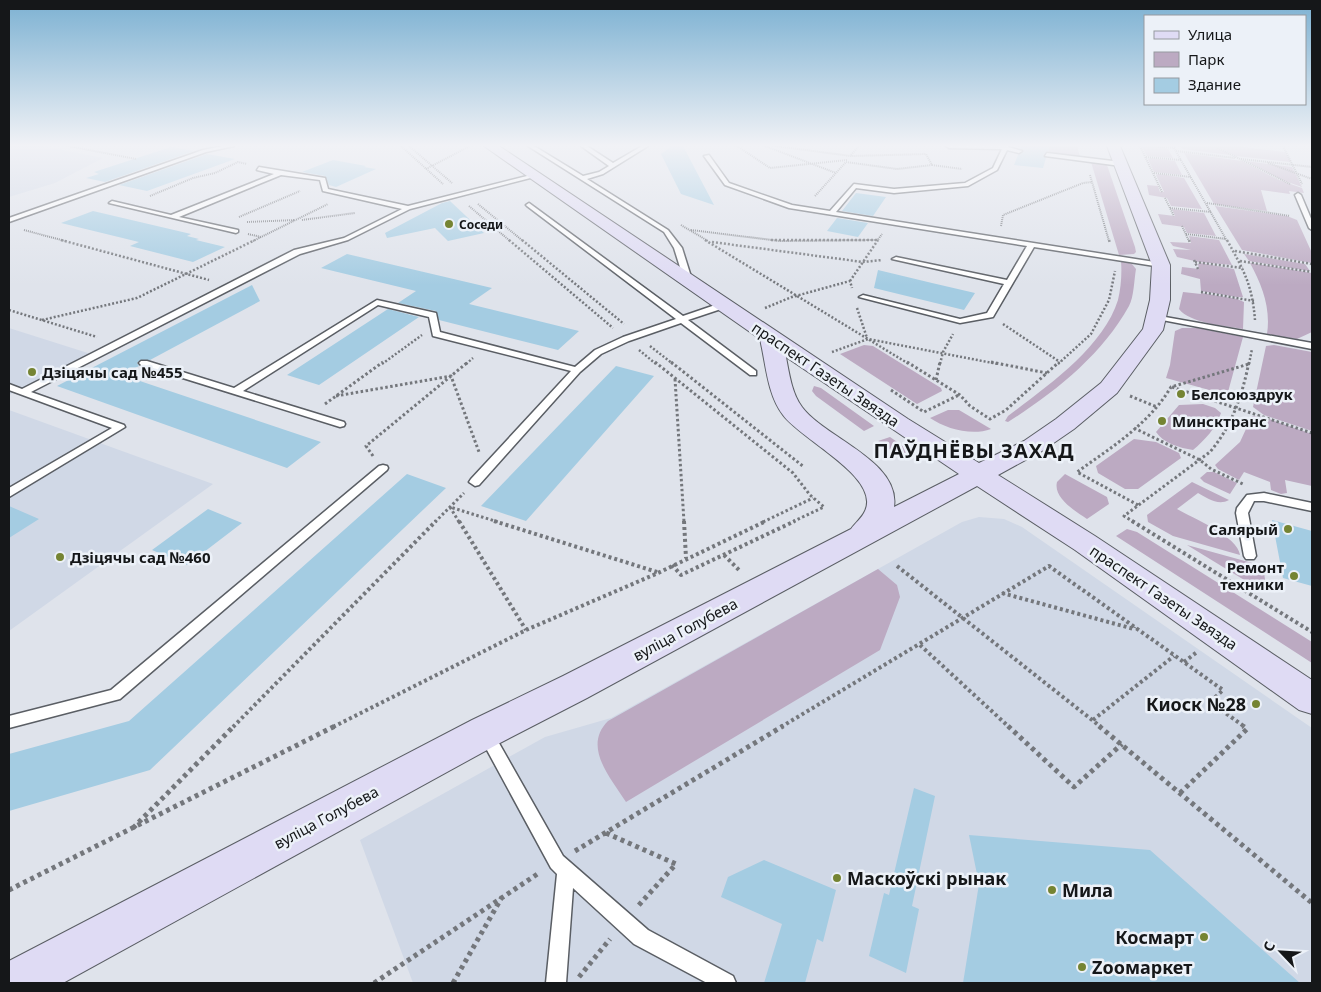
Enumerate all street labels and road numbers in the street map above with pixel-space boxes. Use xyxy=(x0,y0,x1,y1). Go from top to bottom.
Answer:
street label: праспект Газеты Звязда xyxy=(748,317,904,431)
street label: праспект Газеты Звязда xyxy=(1086,540,1242,654)
street label: вуліца Голубева xyxy=(629,593,741,665)
street label: вуліца Голубева xyxy=(270,781,382,853)

